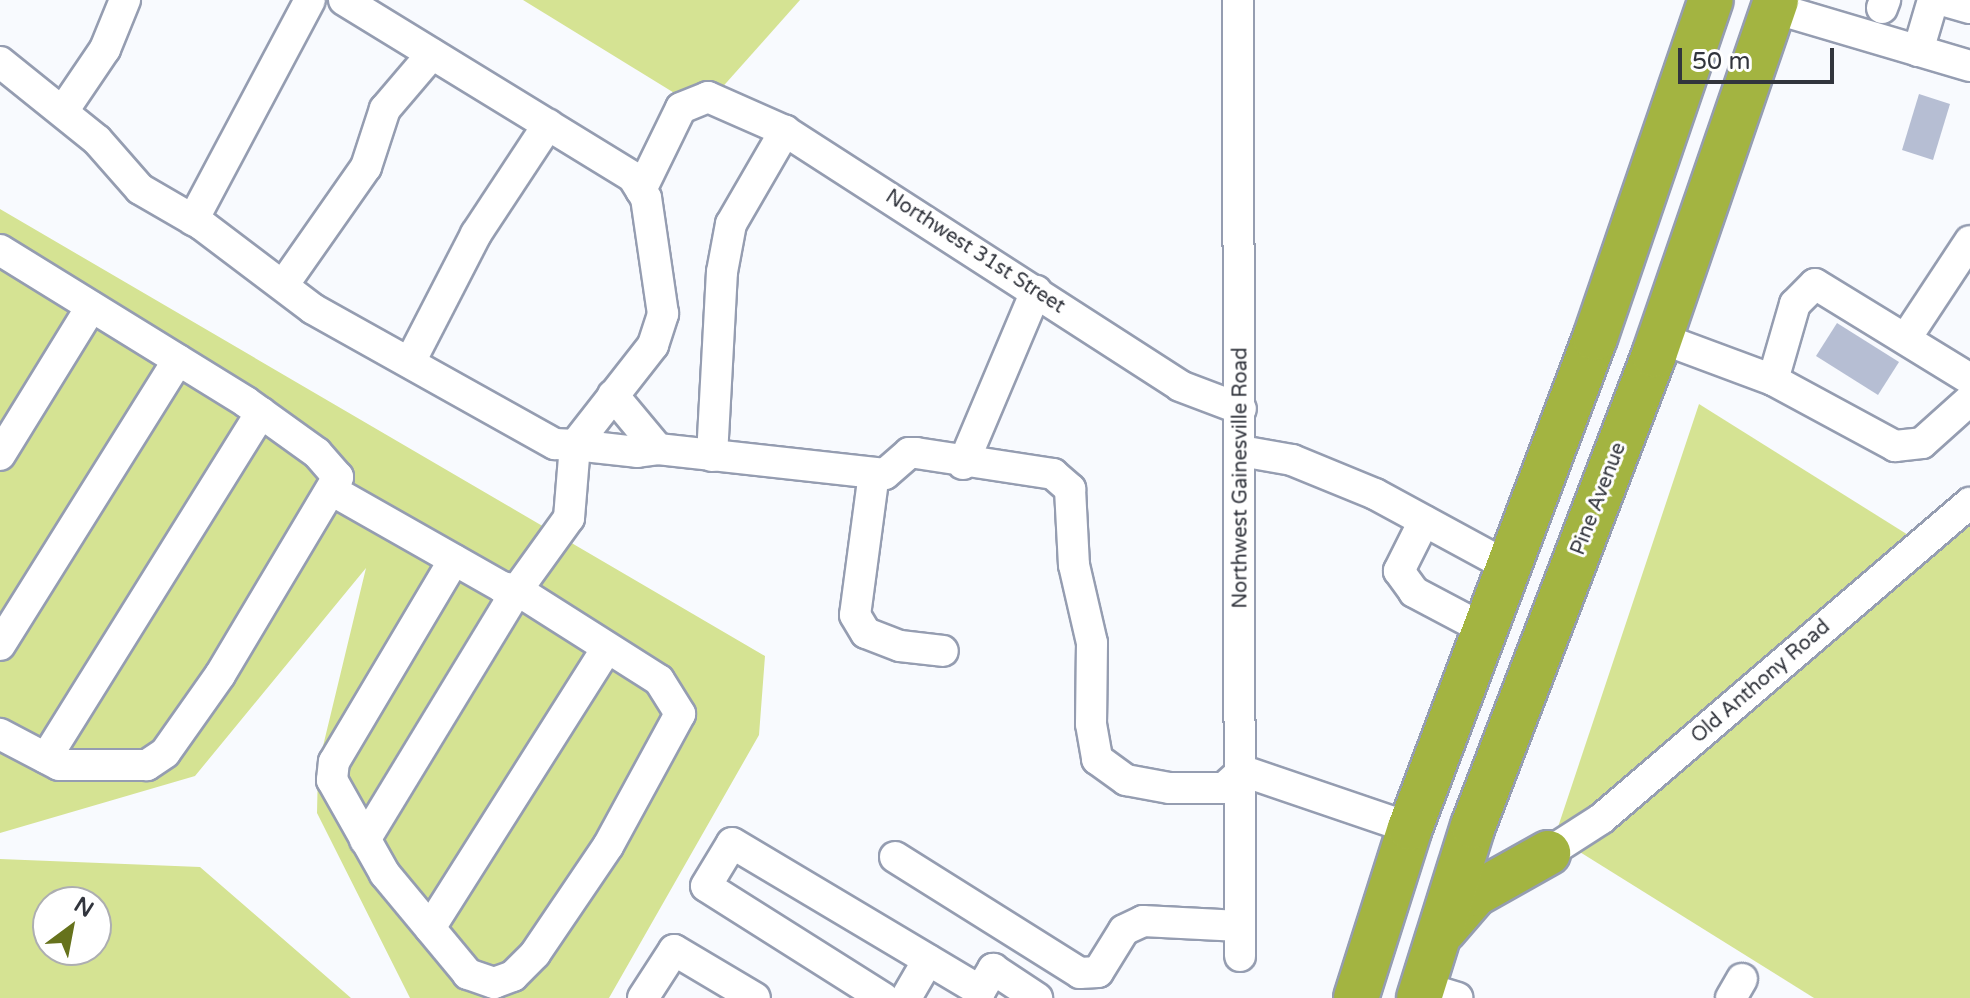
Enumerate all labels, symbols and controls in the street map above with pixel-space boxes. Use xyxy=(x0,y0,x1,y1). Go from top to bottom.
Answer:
scale bar xyxy=(1682,32,1838,82)
text: 50 m xyxy=(1692,47,1750,76)
street label: Northwest 31st Street xyxy=(881,185,1069,319)
street label: Northwest Gainesville Road xyxy=(1229,347,1253,609)
street label: Pine Avenue xyxy=(1567,439,1631,559)
street label: Old Anthony Road xyxy=(1687,615,1835,749)
north arrow xyxy=(32,886,112,966)
text: N xyxy=(69,892,98,923)

